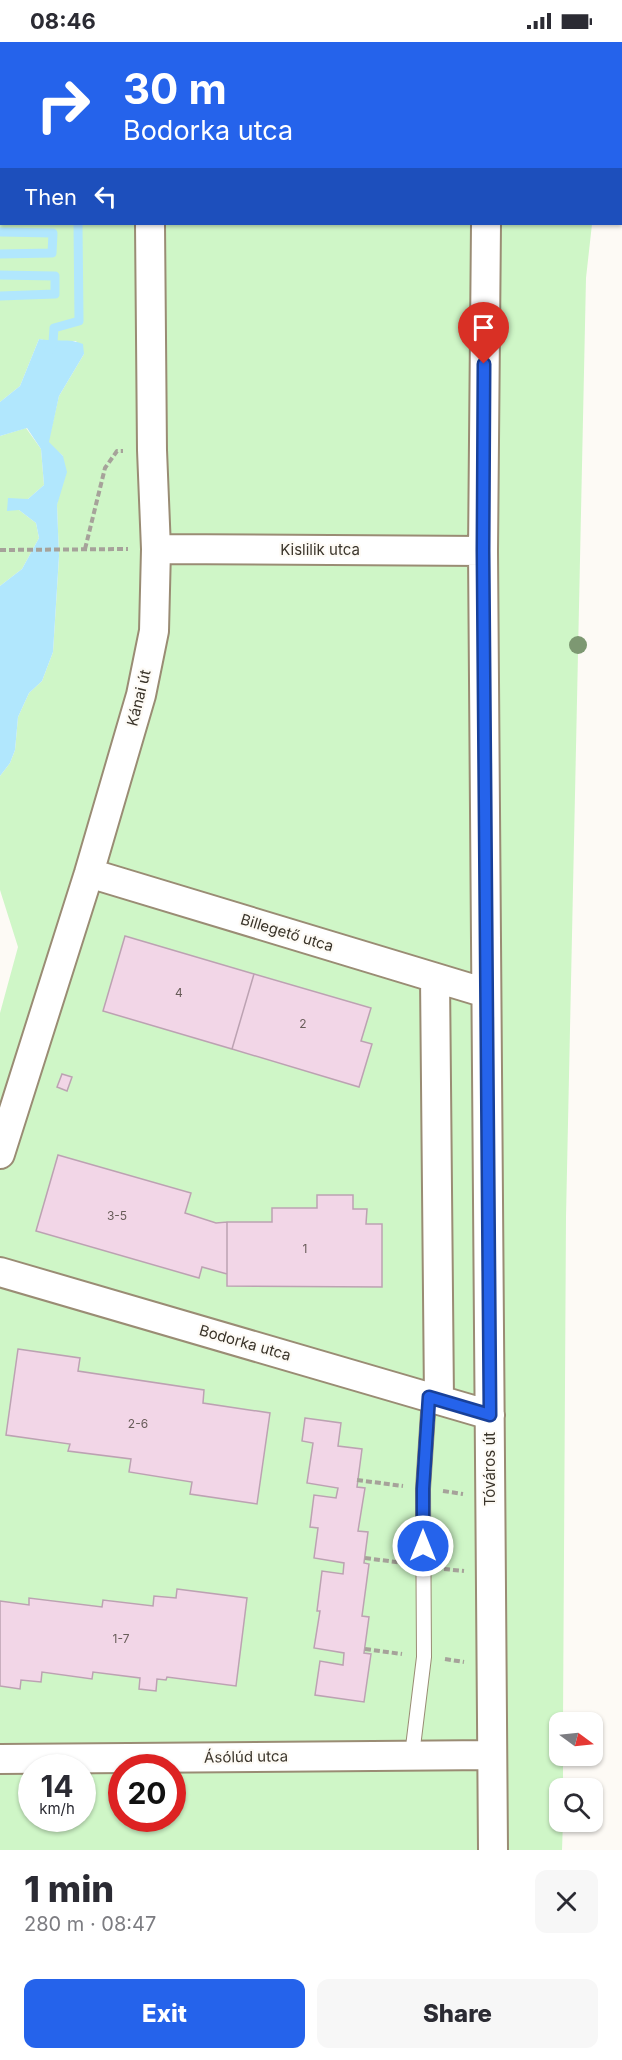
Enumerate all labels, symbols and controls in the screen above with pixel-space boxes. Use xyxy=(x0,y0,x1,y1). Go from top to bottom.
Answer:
text: 08:46 xyxy=(30,8,96,34)
text: 30 m xyxy=(123,63,227,114)
icon: right xyxy=(24,66,102,144)
text: Bodorka utca xyxy=(123,114,293,147)
icon: left xyxy=(89,180,122,213)
text: Then xyxy=(24,184,77,210)
pin xyxy=(458,302,509,364)
icon: arrive xyxy=(467,311,500,344)
street label: Kislilik utca xyxy=(280,540,360,559)
street label: Kánai út xyxy=(122,668,155,728)
street label: Billegető utca xyxy=(238,909,336,956)
house number: 4 xyxy=(175,985,183,1000)
house number: 2 xyxy=(299,1016,307,1031)
house number: 3-5 xyxy=(107,1208,127,1223)
house number: 1 xyxy=(303,1241,307,1256)
street label: Bodorka utca xyxy=(197,1320,293,1365)
house number: 2-6 xyxy=(128,1416,148,1431)
street label: Tóváros út xyxy=(480,1432,499,1506)
position arrow xyxy=(391,1514,455,1578)
house number: 1-7 xyxy=(113,1631,130,1646)
north arrow xyxy=(549,1712,603,1766)
map controls xyxy=(549,1712,603,1832)
street label: Ásólúd utca xyxy=(204,1746,288,1767)
speed limit sign: 20 xyxy=(108,1754,186,1832)
text: 14 xyxy=(40,1768,74,1804)
button: search xyxy=(549,1778,603,1832)
text: km/h xyxy=(39,1799,75,1818)
text: 1 min xyxy=(24,1867,114,1911)
button: close xyxy=(535,1870,598,1933)
text: 280 m · 08:47 xyxy=(24,1912,156,1936)
button: Exit xyxy=(24,1979,305,2048)
button: Share xyxy=(317,1979,598,2048)

